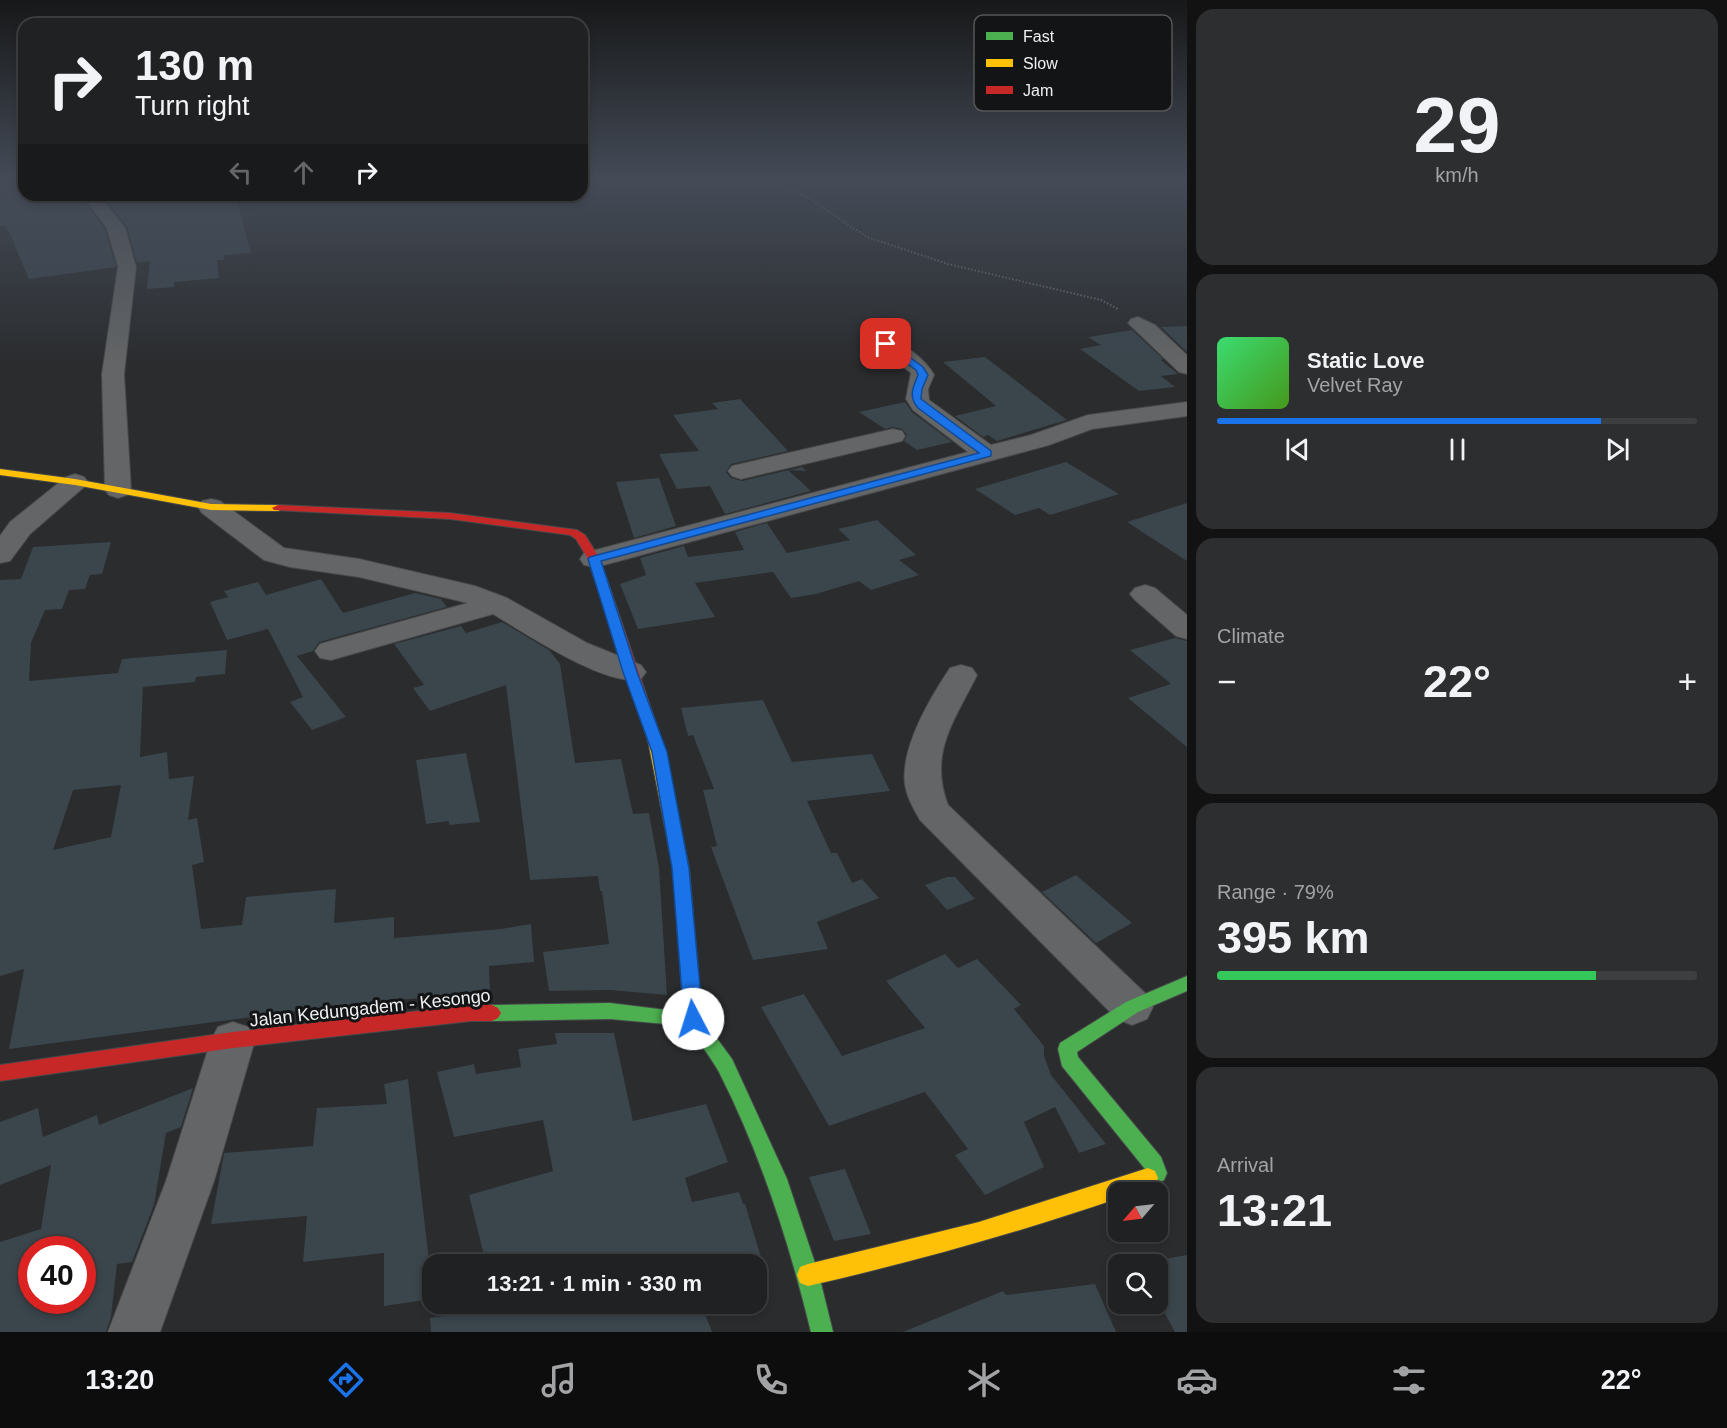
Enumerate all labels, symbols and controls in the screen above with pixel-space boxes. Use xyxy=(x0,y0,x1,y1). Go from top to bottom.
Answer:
legend xyxy=(974,15,1172,111)
text: Fast xyxy=(1023,28,1055,45)
icon: right xyxy=(36,42,114,120)
text: 130 m xyxy=(135,42,254,89)
text: Slow xyxy=(1023,55,1058,72)
text: 29 xyxy=(1414,81,1500,169)
text: Jam xyxy=(1023,82,1053,99)
text: Turn right xyxy=(135,91,250,121)
icon: left xyxy=(224,156,257,189)
icon: ahead xyxy=(287,156,320,189)
icon: right xyxy=(350,156,383,189)
text: km/h xyxy=(1435,164,1479,186)
pin xyxy=(860,318,911,369)
icon: arrive xyxy=(869,327,902,360)
text: Static Love xyxy=(1307,348,1424,373)
text: Velvet Ray xyxy=(1307,374,1403,396)
icon: previous xyxy=(1281,433,1314,466)
icon: pause xyxy=(1441,433,1474,466)
icon: next xyxy=(1601,433,1634,466)
text: Climate xyxy=(1217,625,1285,647)
text: 22° xyxy=(1423,656,1491,707)
text: − xyxy=(1217,663,1236,700)
text: + xyxy=(1678,663,1697,700)
text: Range · 79% xyxy=(1217,881,1334,903)
text: 395 km xyxy=(1217,912,1370,963)
street label: Jalan Kedungadem - Kesongo xyxy=(249,985,491,1031)
position arrow xyxy=(661,987,725,1051)
text: Arrival xyxy=(1217,1154,1274,1176)
north arrow xyxy=(1108,1182,1168,1242)
map controls xyxy=(1108,1182,1168,1314)
text: 13:21 xyxy=(1217,1185,1332,1236)
speed limit sign: 40 xyxy=(18,1236,96,1314)
button: search xyxy=(1108,1254,1168,1314)
text: 13:21 · 1 min · 330 m xyxy=(487,1271,702,1296)
icon: directions xyxy=(325,1359,367,1401)
icon: music xyxy=(538,1359,580,1401)
icon: phone xyxy=(750,1359,792,1401)
icon: climate xyxy=(963,1359,1005,1401)
icon: car xyxy=(1176,1359,1218,1401)
icon: filters xyxy=(1388,1359,1430,1401)
text: 13:20 xyxy=(85,1365,154,1395)
text: 22° xyxy=(1601,1365,1642,1395)

